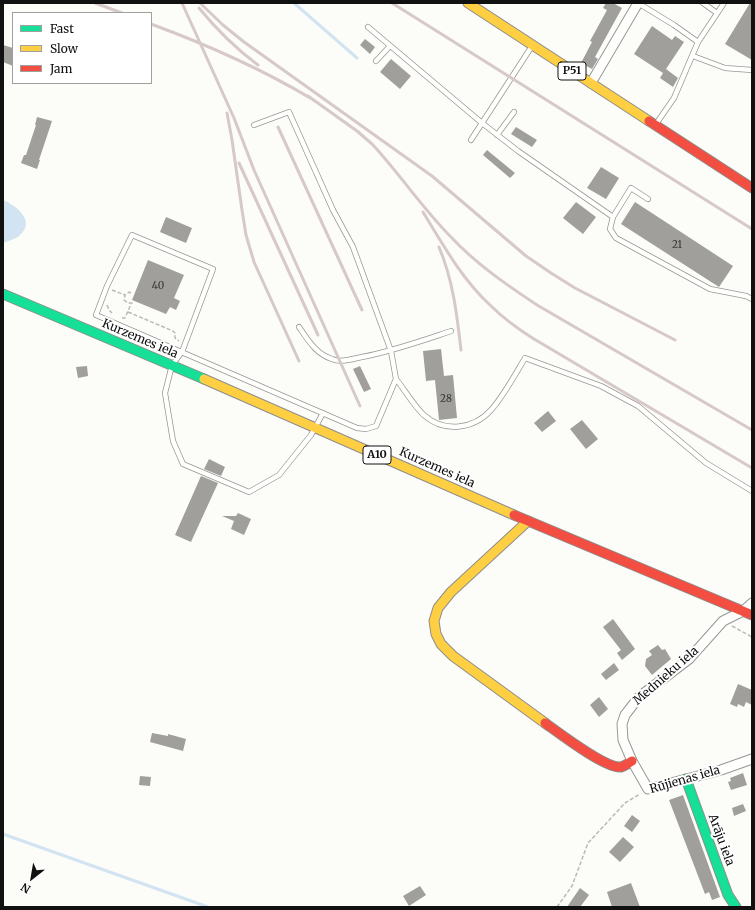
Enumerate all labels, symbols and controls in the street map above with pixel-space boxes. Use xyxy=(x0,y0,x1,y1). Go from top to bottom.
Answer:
legend xyxy=(12,12,152,84)
text: Fast xyxy=(50,21,74,36)
text: Slow xyxy=(50,41,78,56)
text: Jam xyxy=(50,61,72,76)
road number: P51 xyxy=(558,62,586,80)
house number: 21 xyxy=(672,239,682,251)
house number: 40 xyxy=(152,280,164,292)
street label: Kurzemes iela xyxy=(100,317,180,361)
house number: 28 xyxy=(440,393,452,405)
street label: Kurzemes iela xyxy=(397,445,477,491)
road number: A10 xyxy=(363,446,391,464)
street label: Mednieku iela xyxy=(630,644,702,708)
street label: Rūjienas iela xyxy=(648,763,722,797)
street label: Arāju iela xyxy=(705,812,737,868)
north arrow xyxy=(12,858,52,898)
text: N xyxy=(18,880,33,897)

